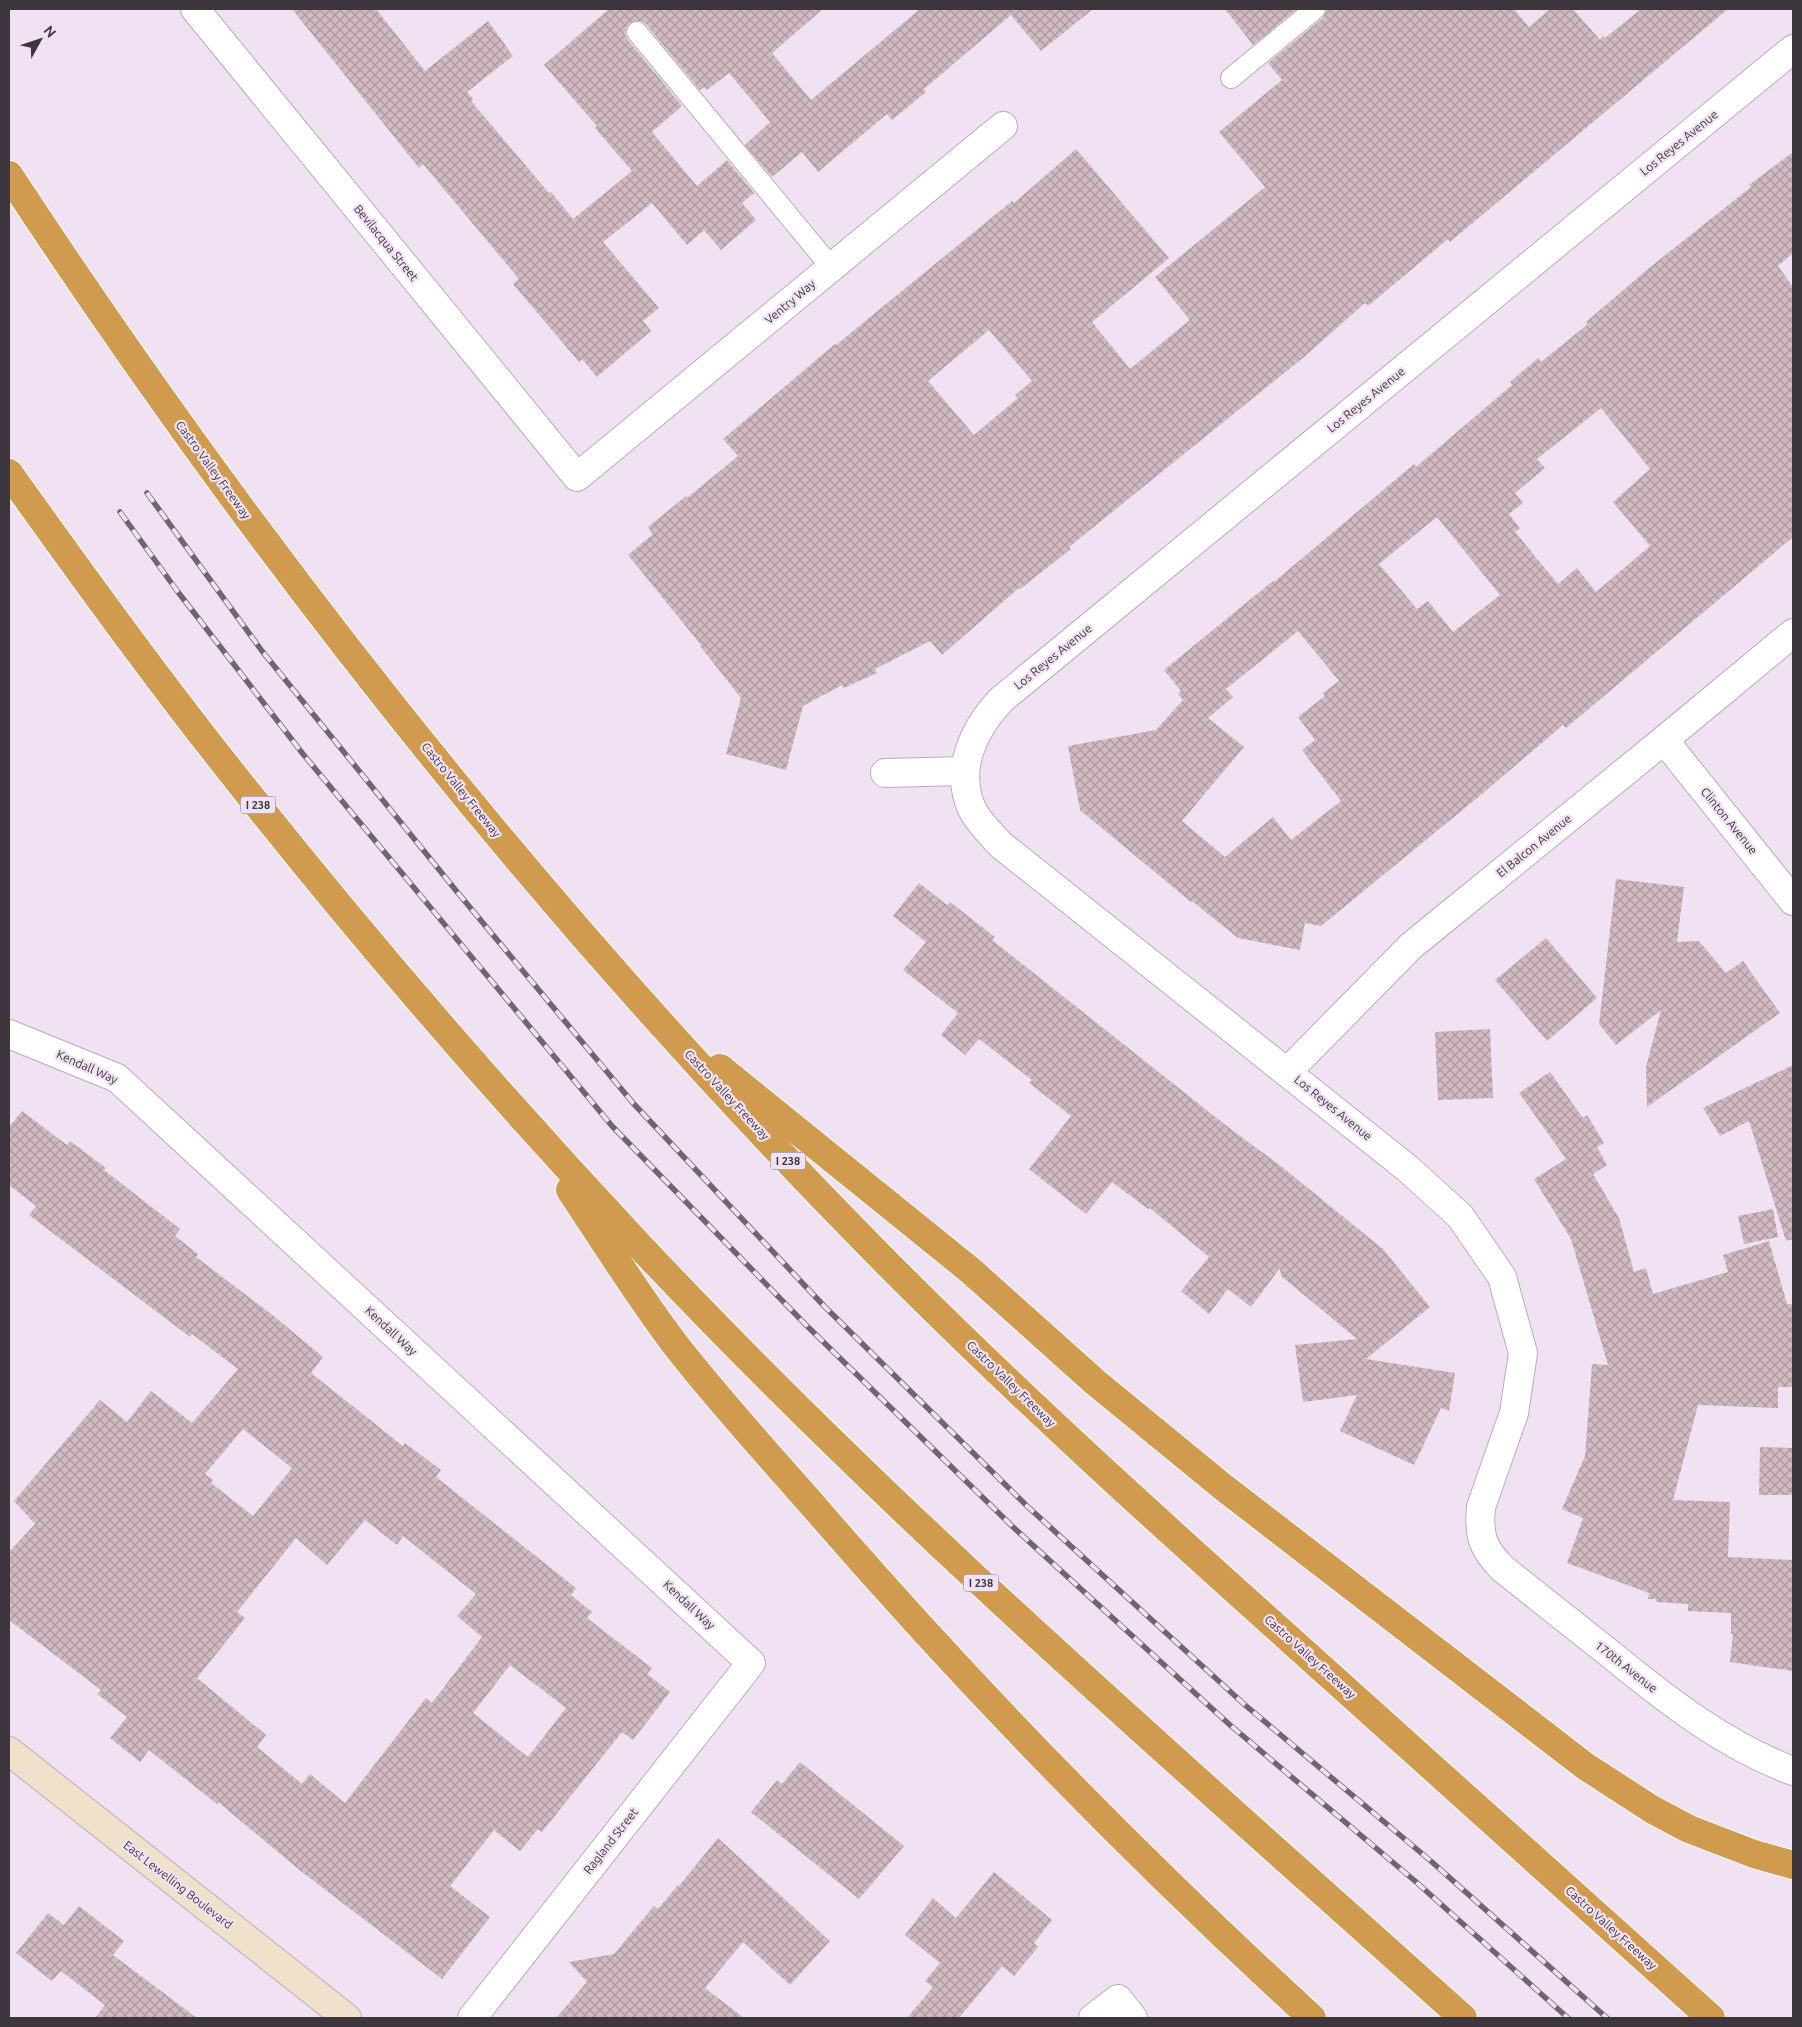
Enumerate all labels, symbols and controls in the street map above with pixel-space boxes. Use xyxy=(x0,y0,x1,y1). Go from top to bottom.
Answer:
north arrow xyxy=(15,15,65,65)
text: N xyxy=(40,22,59,41)
street label: Los Reyes Avenue xyxy=(1637,107,1720,178)
street label: Bevilacqua Street xyxy=(352,202,421,284)
street label: Ventry Way xyxy=(762,277,818,326)
street label: Los Reyes Avenue xyxy=(1324,364,1407,435)
street label: Castro Valley Freeway xyxy=(173,418,253,521)
street label: Los Reyes Avenue xyxy=(1011,621,1094,692)
street label: Castro Valley Freeway xyxy=(419,740,504,840)
street label: Clinton Avenue xyxy=(1699,785,1760,857)
road number: I 238 xyxy=(240,796,276,814)
street label: El Balcon Avenue xyxy=(1494,812,1574,880)
street label: Kendall Way xyxy=(55,1047,120,1086)
street label: Castro Valley Freeway xyxy=(682,1047,772,1142)
street label: Los Reyes Avenue xyxy=(1292,1072,1375,1143)
road number: I 238 xyxy=(770,1152,806,1170)
street label: Kendall Way xyxy=(363,1303,420,1358)
street label: Castro Valley Freeway xyxy=(964,1338,1058,1429)
road number: I 238 xyxy=(964,1575,998,1592)
street label: Kendall Way xyxy=(661,1577,718,1632)
street label: Castro Valley Freeway xyxy=(1262,1612,1359,1701)
street label: 170th Avenue xyxy=(1593,1638,1660,1695)
street label: Ragland Street xyxy=(581,1805,641,1876)
street label: East Lewelling Boulevard xyxy=(121,1838,235,1931)
street label: Castro Valley Freeway xyxy=(1563,1883,1660,1972)

